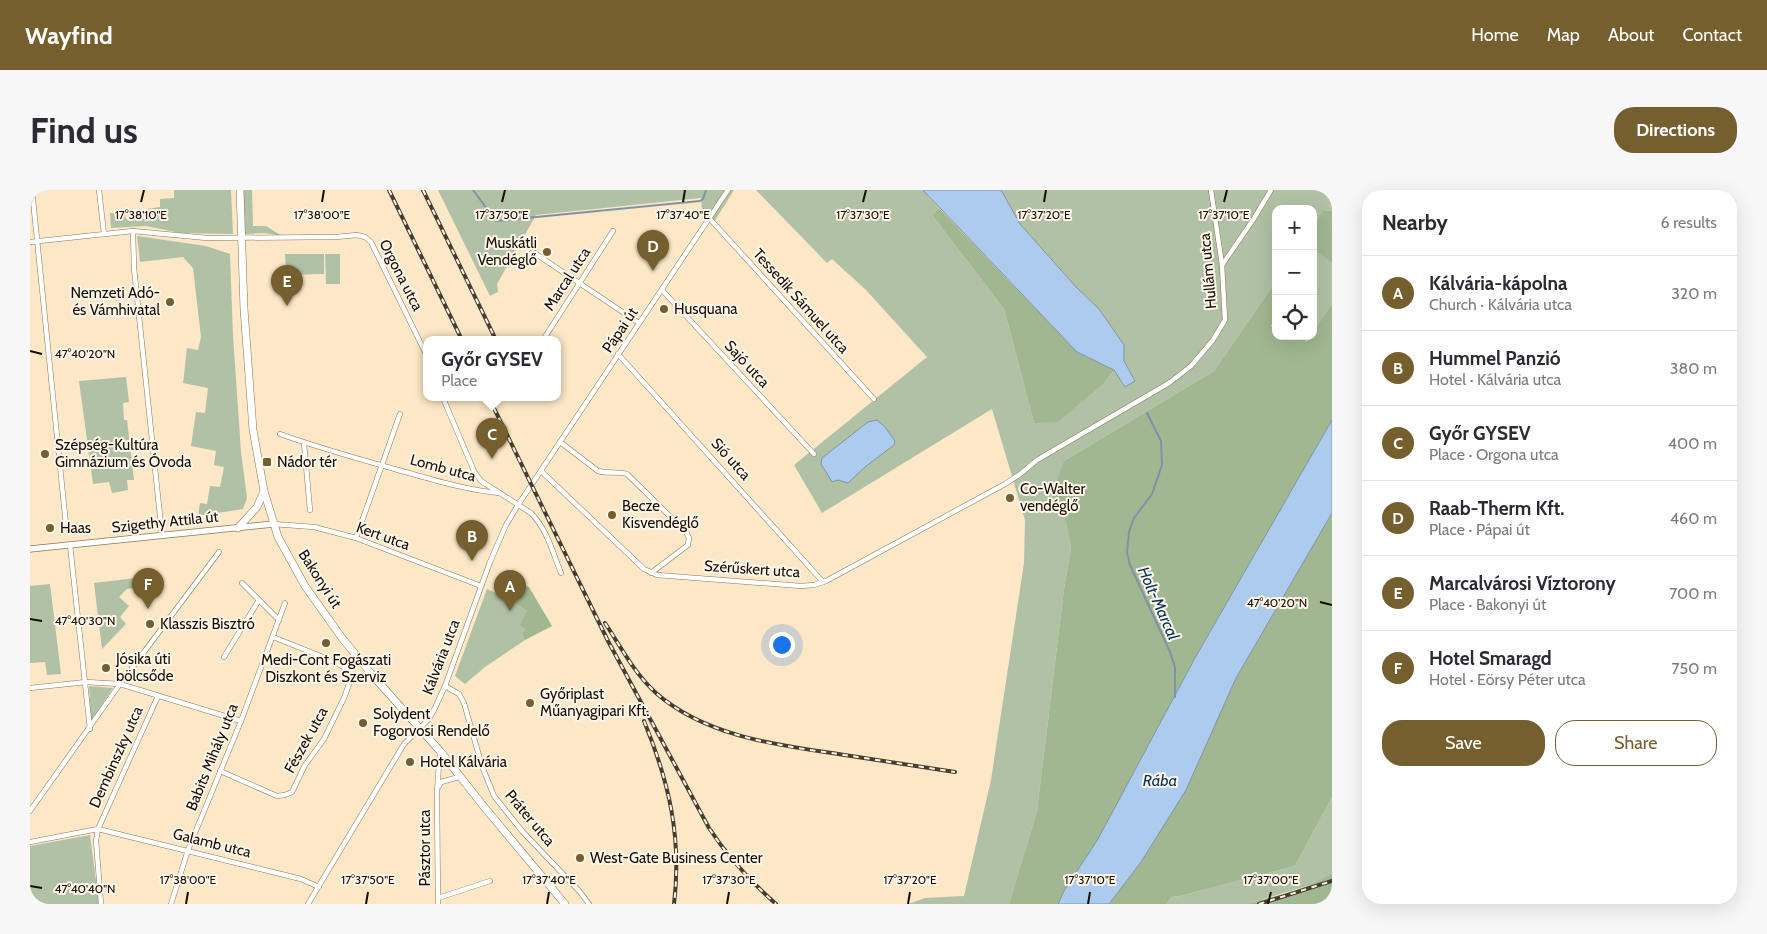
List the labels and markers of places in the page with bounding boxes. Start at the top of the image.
pin: D [637,230,669,271]
place label: Muskátli Vendéglő [477,234,537,269]
marker: Muskátli Vendéglő [541,246,553,258]
pin: E [271,265,303,306]
place label: Nemzeti Adó- és Vámhivatal [71,284,160,319]
marker: Nemzeti Adó- és Vámhivatal [164,296,176,308]
place label: Husquana [674,300,738,318]
marker: Husquana [658,303,670,315]
pin: C [476,418,508,459]
place label: Szépség-Kultúra Gimnázium és Óvoda [55,436,192,471]
marker: Szépség-Kultúra Gimnázium és Óvoda [39,448,51,460]
place label: Nádor tér [277,453,337,471]
marker: Nádor tér [261,456,273,468]
place label: Co-Walter vendéglő [1020,480,1085,515]
marker: Co-Walter vendéglő [1004,492,1016,504]
place label: Becze Kisvendéglő [622,497,699,532]
marker: Becze Kisvendéglő [606,509,618,521]
place label: Haas [60,519,91,537]
pin: B [456,520,488,561]
marker: Haas [44,522,56,534]
pin: F [132,568,164,609]
pin: A [494,570,526,611]
place label: Klasszis Bisztró [160,615,255,633]
marker: Klasszis Bisztró [144,618,156,630]
marker: Medi-Cont Fogászati Diszkont és Szerviz [320,637,332,649]
place label: Jósika úti bölcsőde [115,650,174,685]
place label: Medi-Cont Fogászati Diszkont és Szerviz [261,651,391,686]
marker: Jósika úti bölcsőde [100,662,112,674]
place label: Győriplast Műanyagipari Kft. [540,685,649,720]
marker: Győriplast Műanyagipari Kft. [524,697,536,709]
place label: Solydent Fogorvosi Rendelő [373,705,490,740]
marker: Solydent Fogorvosi Rendelő [357,717,369,729]
place label: Hotel Kálvária [420,753,508,771]
marker: Hotel Kálvária [404,756,416,768]
place label: West-Gate Business Center [590,849,763,867]
marker: West-Gate Business Center [574,852,586,864]

